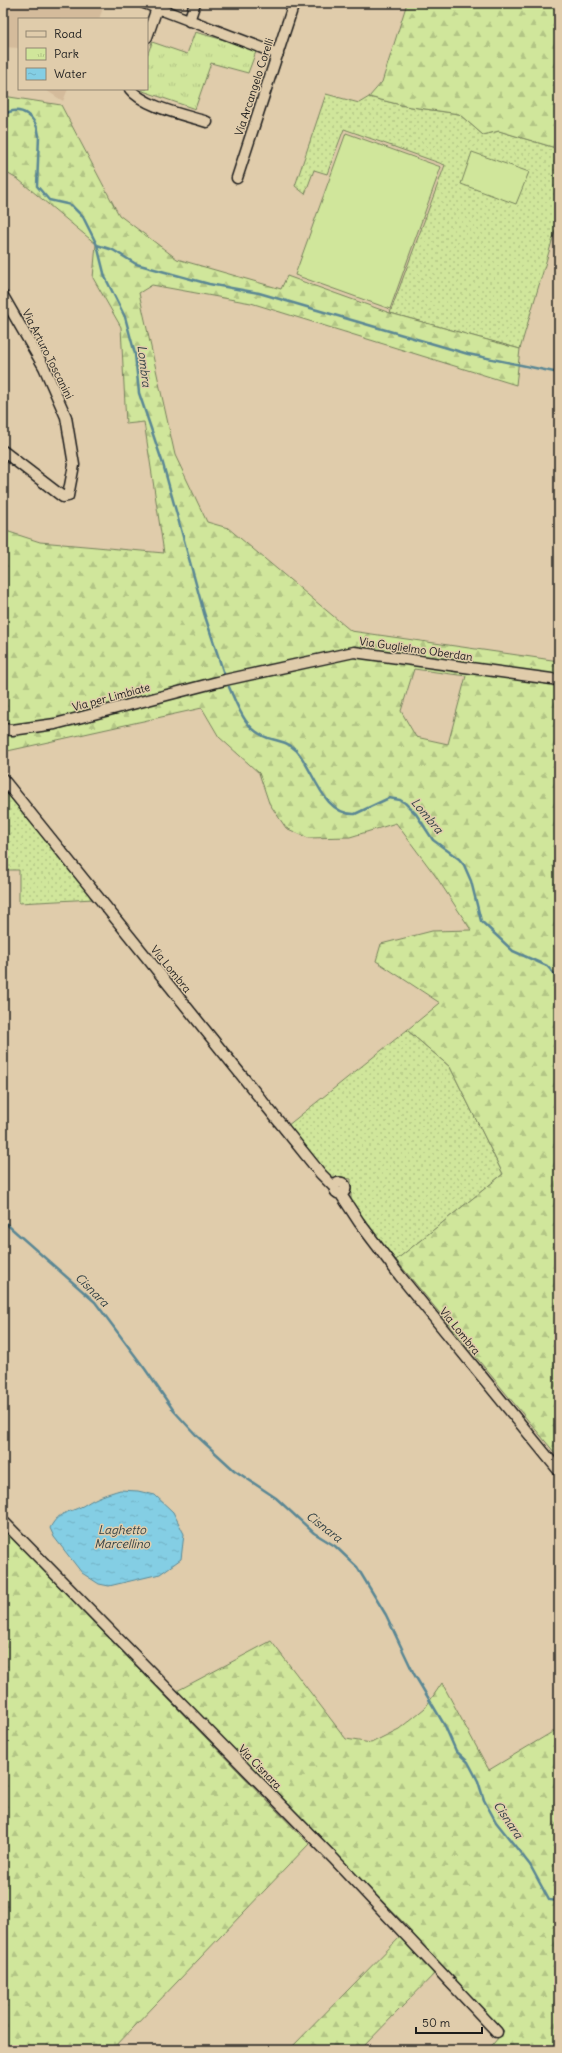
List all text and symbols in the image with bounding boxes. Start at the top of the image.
legend [18,18,148,90]
text: Road [54,26,82,41]
street label: Via Arcangelo Corelli [232,36,276,138]
text: Park [54,46,79,61]
text: Water [54,66,87,81]
street label: Via Arturo Toscanini [19,307,77,401]
water label: Lombra [134,344,155,389]
street label: Via Guglielmo Oberdan [358,634,474,664]
street label: Via per Limbiate [71,680,151,714]
water label: Lombra [408,795,447,837]
street label: Via Lombra [148,943,194,995]
water label: Cisnara [72,1270,113,1310]
street label: Via Lombra [437,1305,483,1357]
water label: Cisnara [303,1508,346,1546]
water label: Laghetto Marcellino [94,1522,151,1551]
street label: Via Cisnara [235,1742,285,1792]
water label: Cisnara [491,1798,527,1842]
scale bar [416,2009,482,2035]
text: 50 m [422,2015,451,2030]

